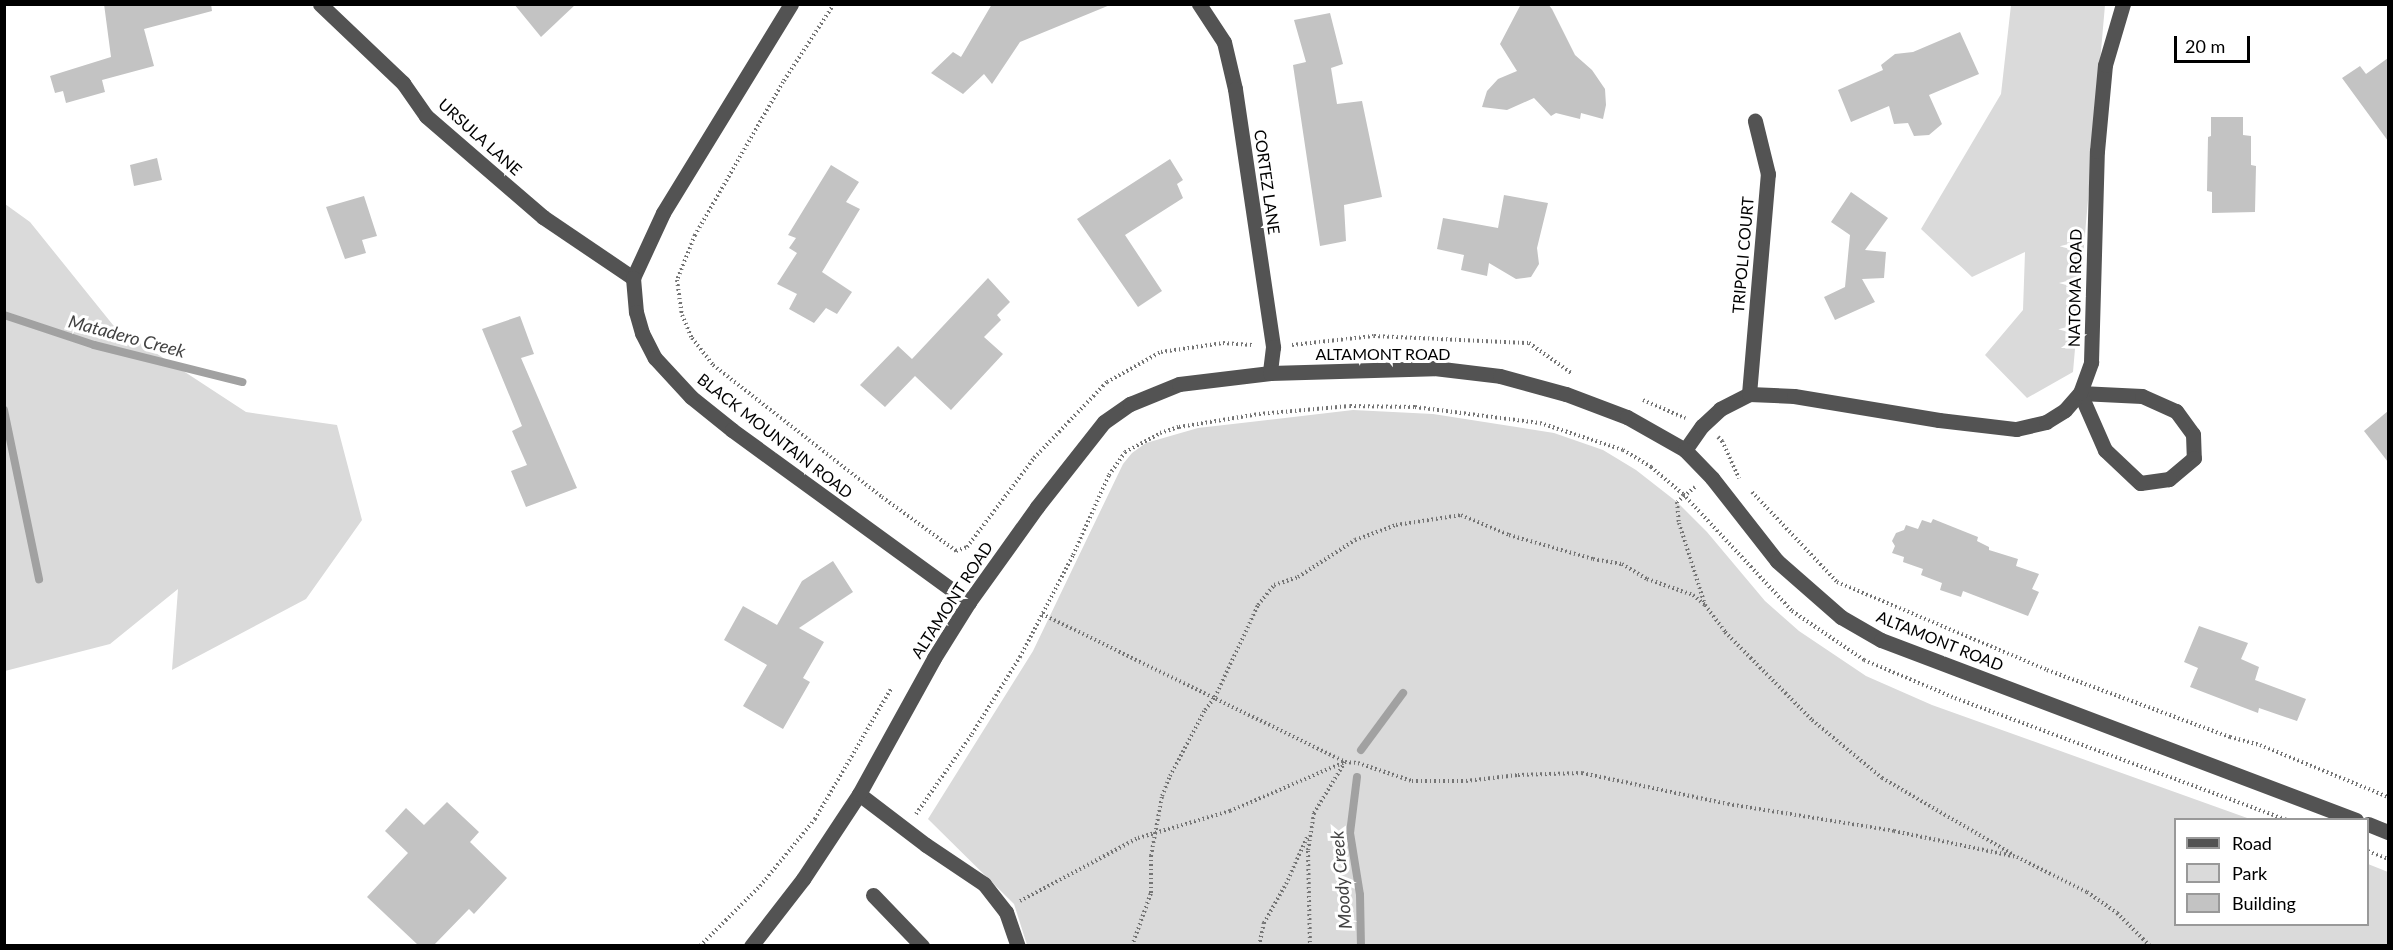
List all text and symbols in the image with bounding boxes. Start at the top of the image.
scale bar [2177,24,2254,62]
text: 20 m [2185,35,2225,57]
street label: URSULA LANE [434,94,526,180]
street label: CORTEZ LANE [1250,128,1284,236]
street label: TRIPOLI COURT [1728,196,1758,314]
street label: NATOMA ROAD [2064,228,2086,348]
water label: Matadero Creek [66,310,188,362]
street label: ALTAMONT ROAD [1315,344,1451,364]
street label: BLACK MOUNTAIN ROAD [694,369,856,503]
street label: ALTAMONT ROAD [907,538,997,662]
street label: ALTAMONT ROAD [1874,607,2006,675]
legend [2174,818,2369,926]
water label: Moody Creek [1326,830,1356,930]
text: Road [2232,832,2272,854]
text: Park [2232,862,2267,884]
text: Building [2232,892,2296,914]

